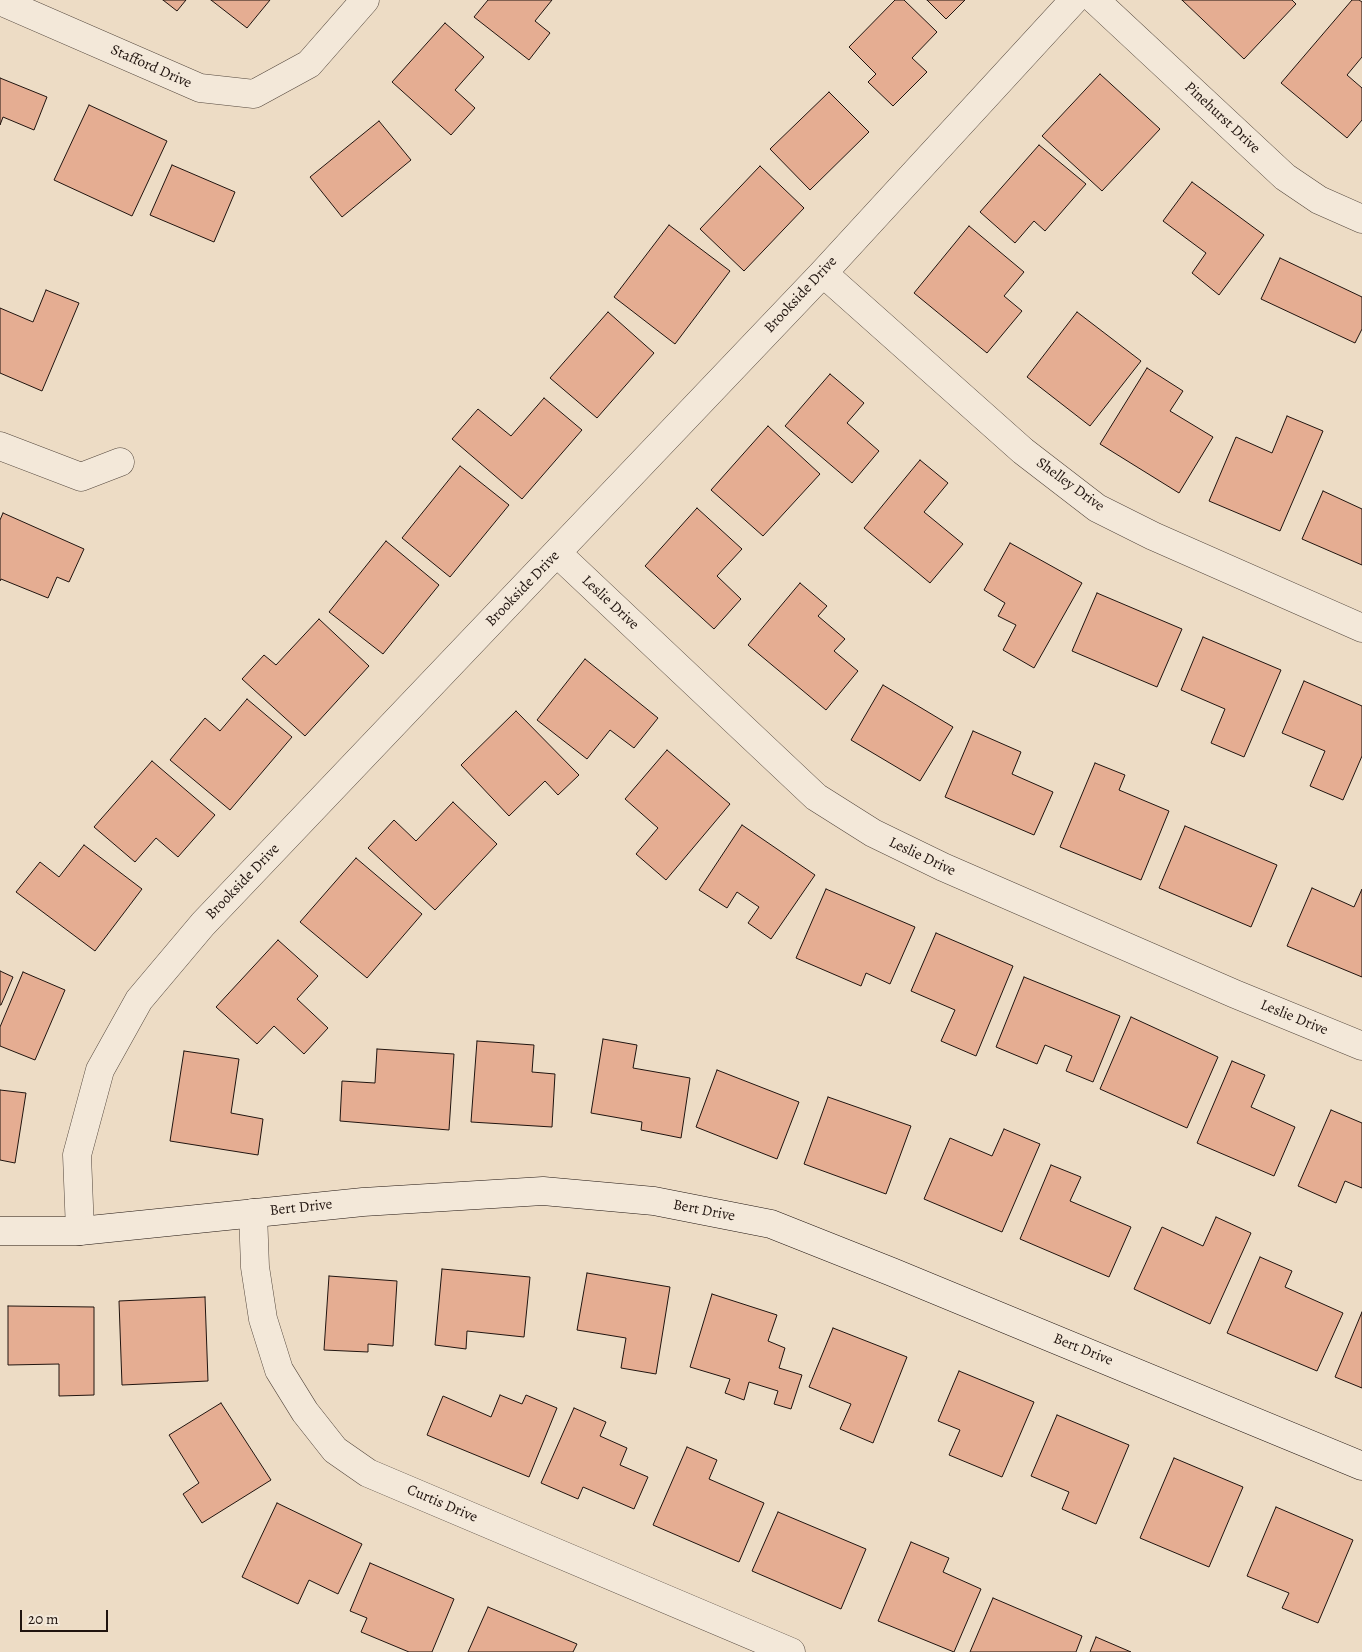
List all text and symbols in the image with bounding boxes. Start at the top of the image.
street label: Stafford Drive [108,41,194,93]
street label: Pinehurst Drive [1180,78,1264,158]
street label: Brookside Drive [761,253,841,337]
street label: Shelley Drive [1032,454,1108,516]
street label: Brookside Drive [482,547,564,631]
street label: Leslie Drive [578,572,642,634]
street label: Leslie Drive [886,834,958,880]
street label: Brookside Drive [202,840,284,924]
street label: Leslie Drive [1257,996,1331,1040]
street label: Bert Drive [269,1196,333,1220]
street label: Bert Drive [671,1196,737,1226]
street label: Bert Drive [1050,1330,1116,1370]
street label: Curtis Drive [404,1481,480,1527]
scale bar [22,1600,110,1632]
text: 20 m [28,1609,59,1629]

